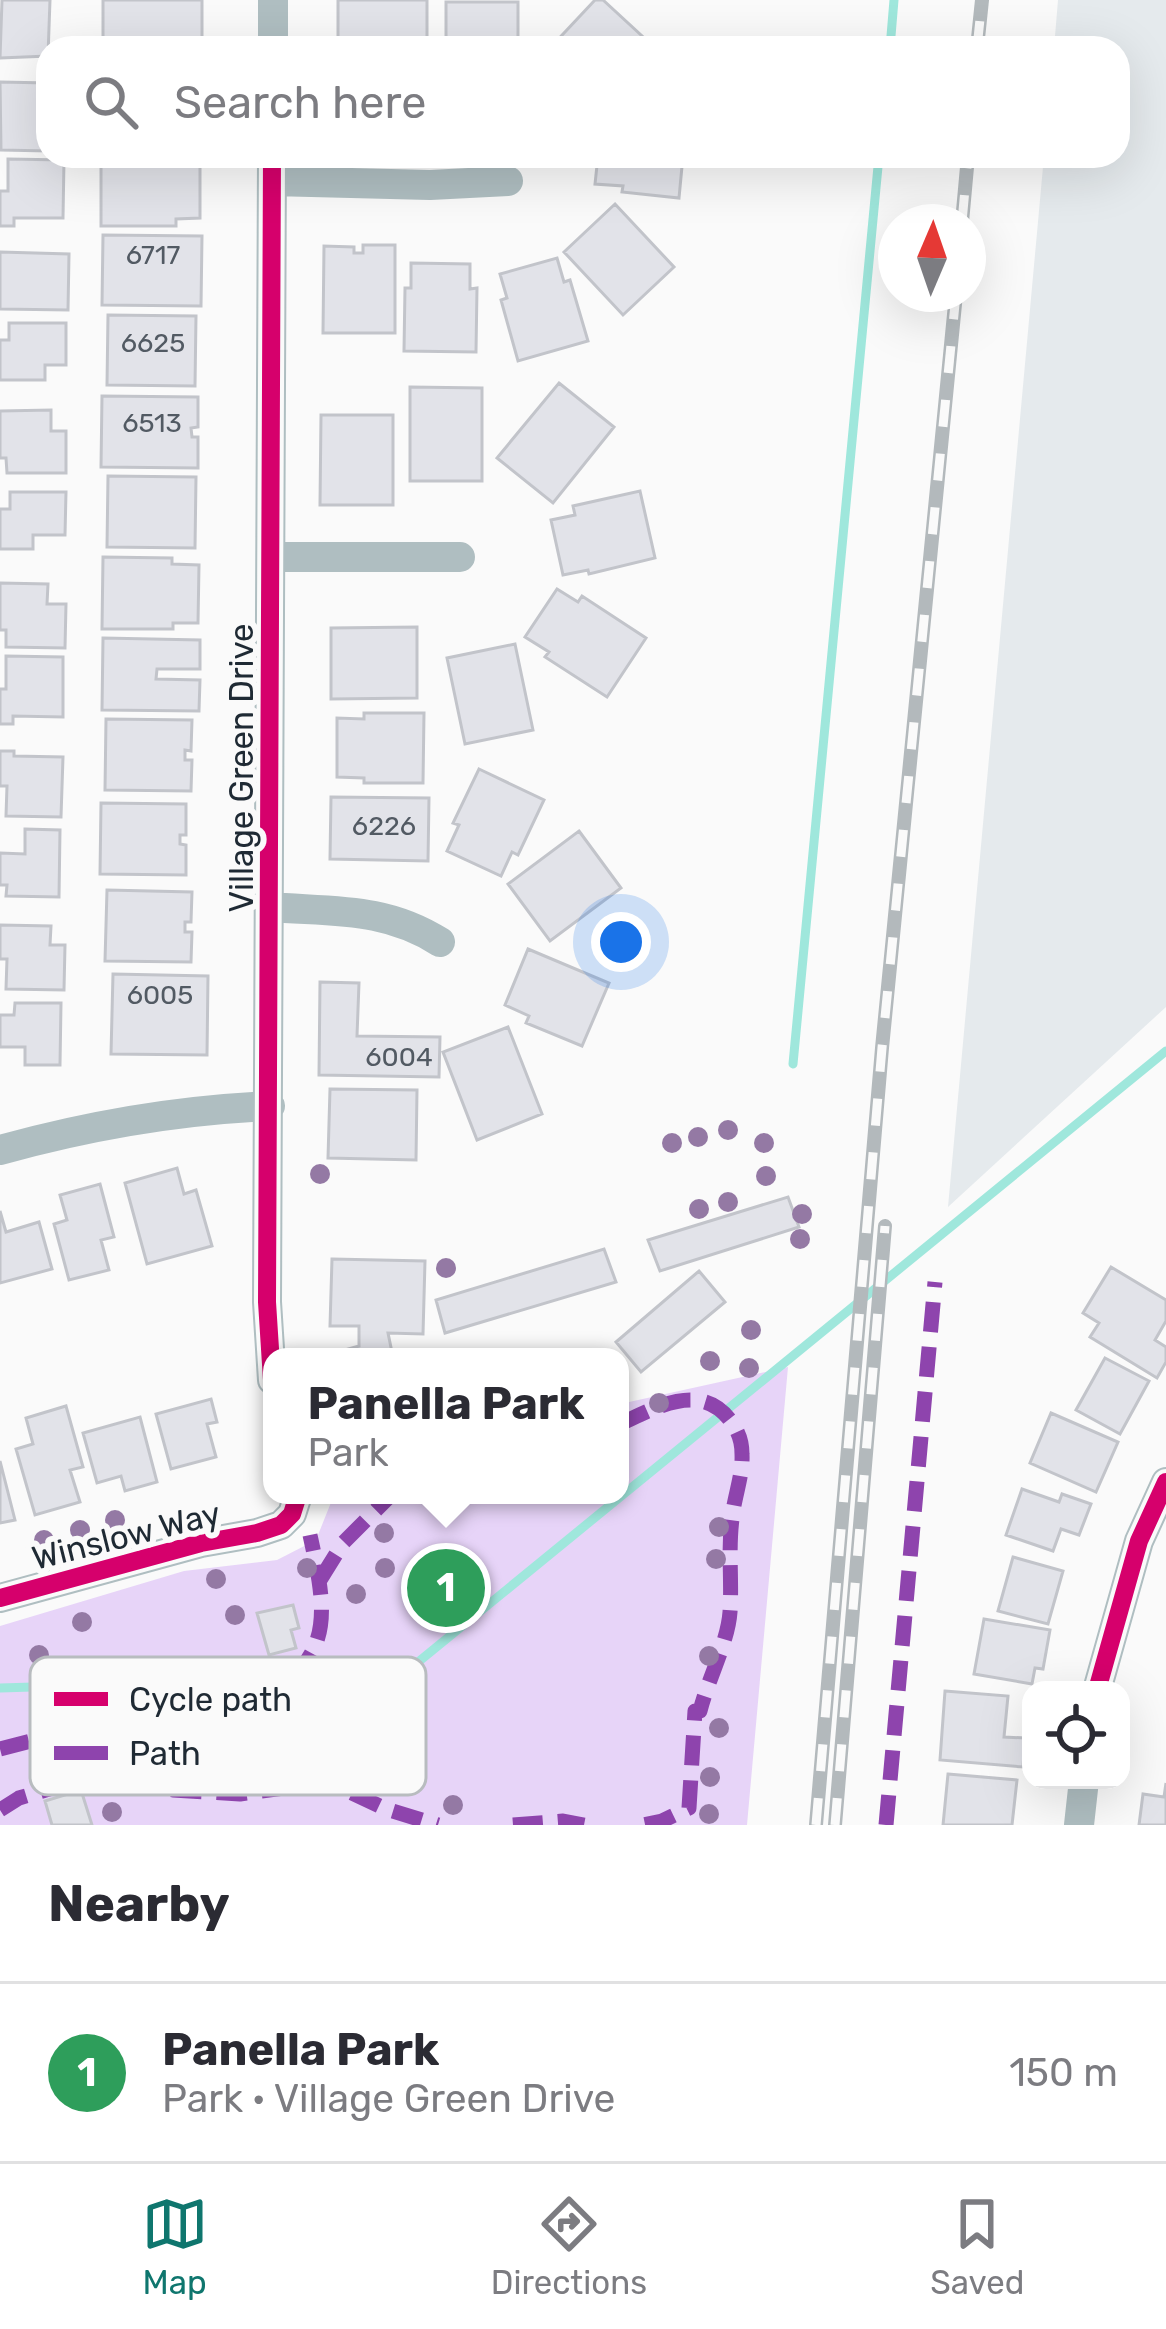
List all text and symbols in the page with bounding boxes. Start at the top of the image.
search box [36,36,1130,168]
icon: search [78,69,144,135]
text: Search here [174,76,426,129]
north arrow [878,204,986,312]
house number: 6717 [126,239,180,271]
house number: 6625 [121,327,185,359]
house number: 6513 [122,407,182,439]
street label: Village Green Drive [222,623,261,913]
house number: 6226 [352,810,416,842]
your location [591,912,651,972]
house number: 6005 [127,979,193,1011]
house number: 6004 [365,1041,433,1073]
popup [263,1348,629,1504]
text: Panella Park [307,1377,585,1430]
text: Park [307,1430,389,1476]
street label: Winslow Way [28,1493,224,1578]
pin: 1 [407,1543,485,1633]
legend [30,1657,426,1795]
text: Cycle path [129,1680,292,1719]
map controls [1022,1681,1130,1789]
button: locate [1022,1681,1130,1789]
text: Path [129,1734,201,1773]
text: Nearby [48,1873,230,1934]
text: Panella Park [162,2023,439,2076]
text: 1 [77,2050,97,2096]
text: 150 m [1009,2050,1118,2096]
text: Park · Village Green Drive [162,2076,615,2122]
tab: Map [142,2191,208,2302]
tab: Directions [491,2191,647,2302]
tab: Saved [930,2191,1024,2302]

